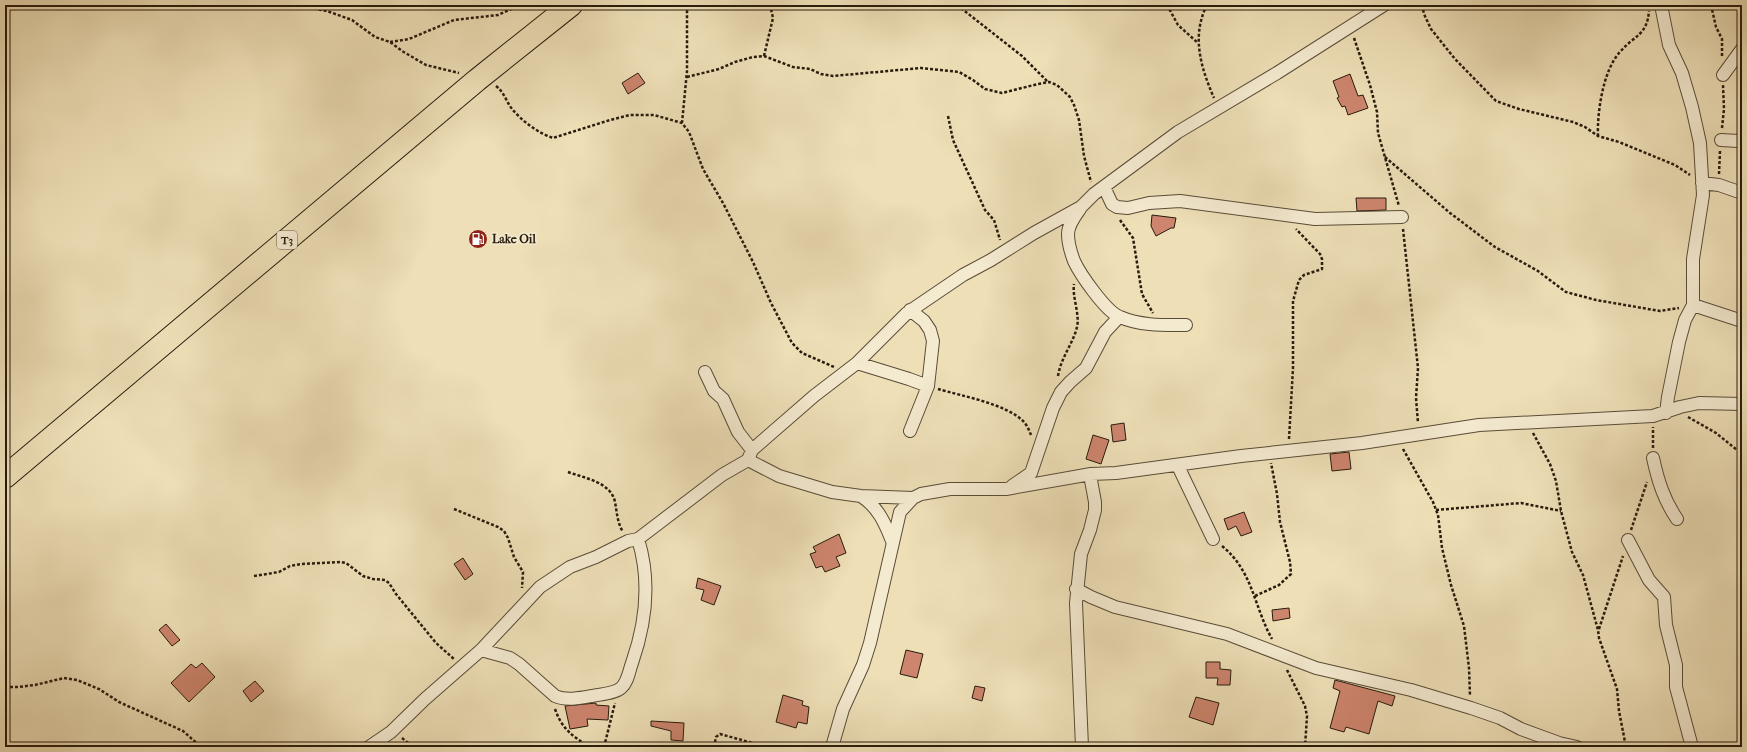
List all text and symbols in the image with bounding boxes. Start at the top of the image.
fuel station icon: Lake Oil [467,228,489,250]
road number: T3 [277,231,297,249]
place label: Lake Oil [492,232,536,246]

